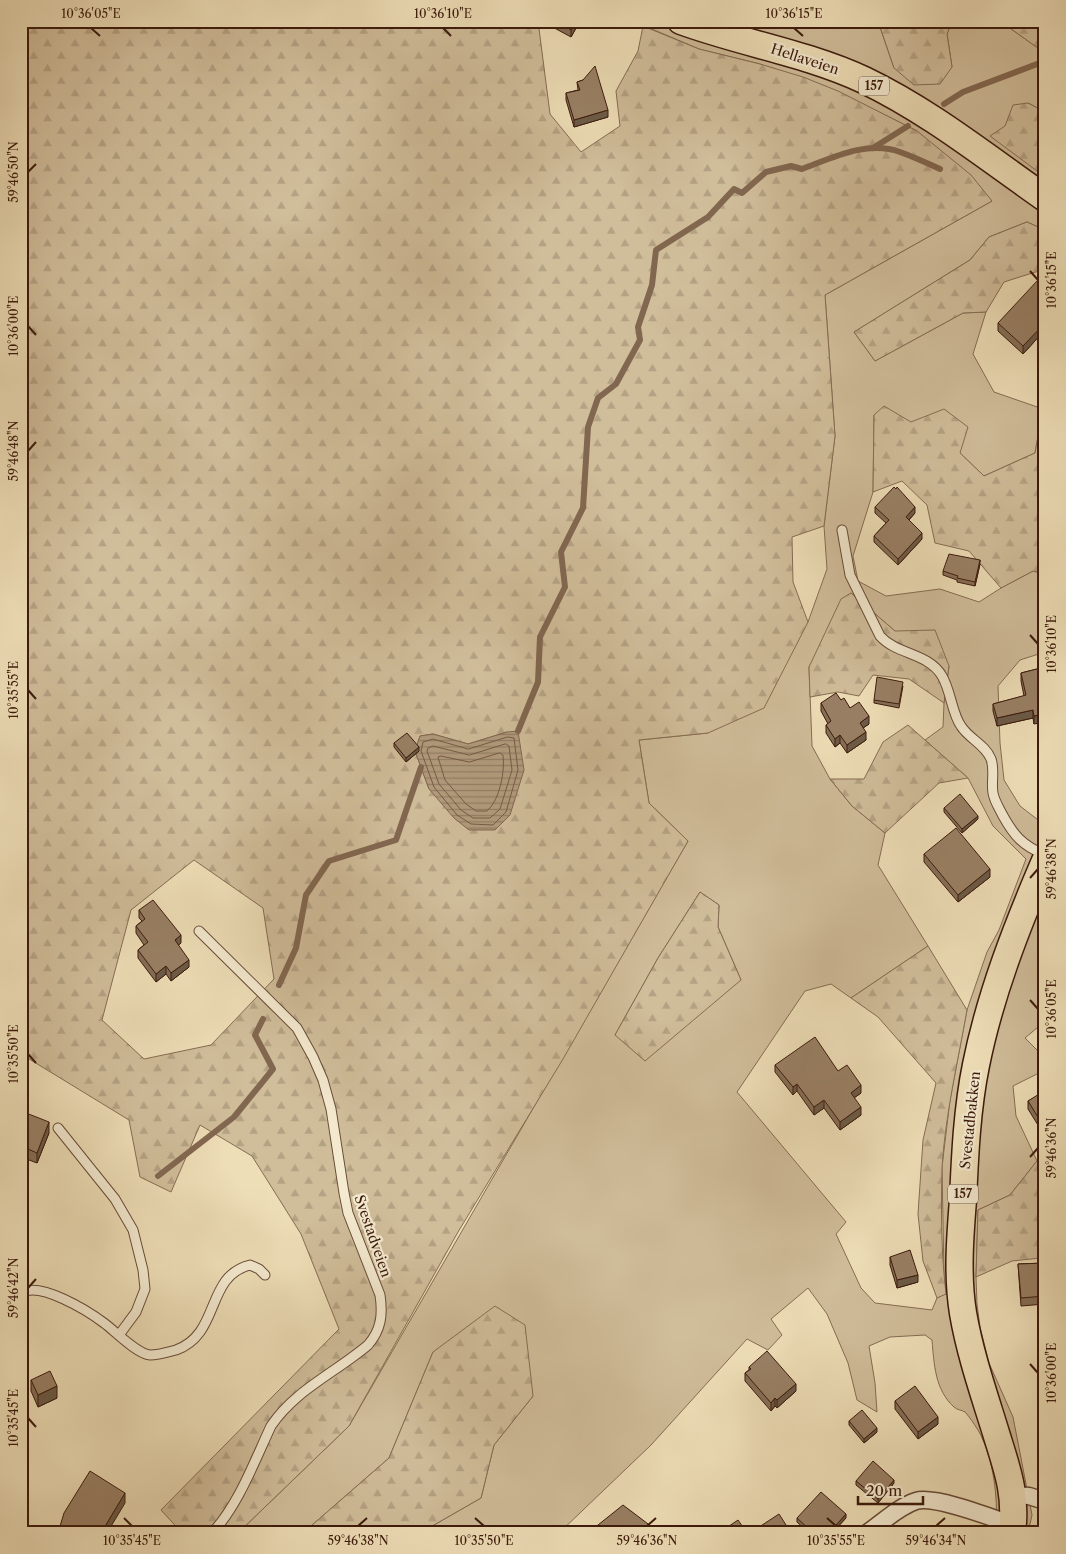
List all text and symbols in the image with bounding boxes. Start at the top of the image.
text: 10°36'05"E [61,6,121,21]
text: 10°36'10"E [414,6,472,21]
text: 10°36'15"E [766,6,822,21]
street label: Hellaveien [769,40,842,79]
road number: 157 [859,76,889,95]
text: 59°46'50"N [6,141,21,203]
text: 10°36'15"E [1044,252,1059,308]
text: 10°36'00"E [6,296,21,356]
text: 59°46'48"N [6,420,21,481]
text: 10°36'10"E [1044,615,1059,673]
text: 10°35'55"E [6,661,21,719]
text: 59°46'38"N [1044,838,1059,900]
text: 10°36'05"E [1044,979,1059,1039]
text: 10°35'50"E [6,1024,21,1084]
street label: Svestadbakken [956,1070,984,1170]
text: 59°46'36"N [1044,1118,1059,1178]
road number: 157 [948,1184,978,1204]
street label: Svestadveien [351,1192,396,1280]
text: 59°46'42"N [6,1258,21,1318]
text: 10°36'00"E [1044,1343,1059,1403]
text: 10°35'45"E [6,1389,21,1447]
scale bar [858,1474,924,1506]
text: 20 m [866,1481,902,1500]
text: 10°35'45"E [103,1533,161,1548]
text: 59°46'38"N [327,1533,389,1548]
text: 10°35'50"E [454,1533,514,1548]
text: 59°46'36"N [617,1533,677,1548]
text: 10°35'55"E [807,1533,865,1548]
text: 59°46'34"N [906,1533,966,1548]

